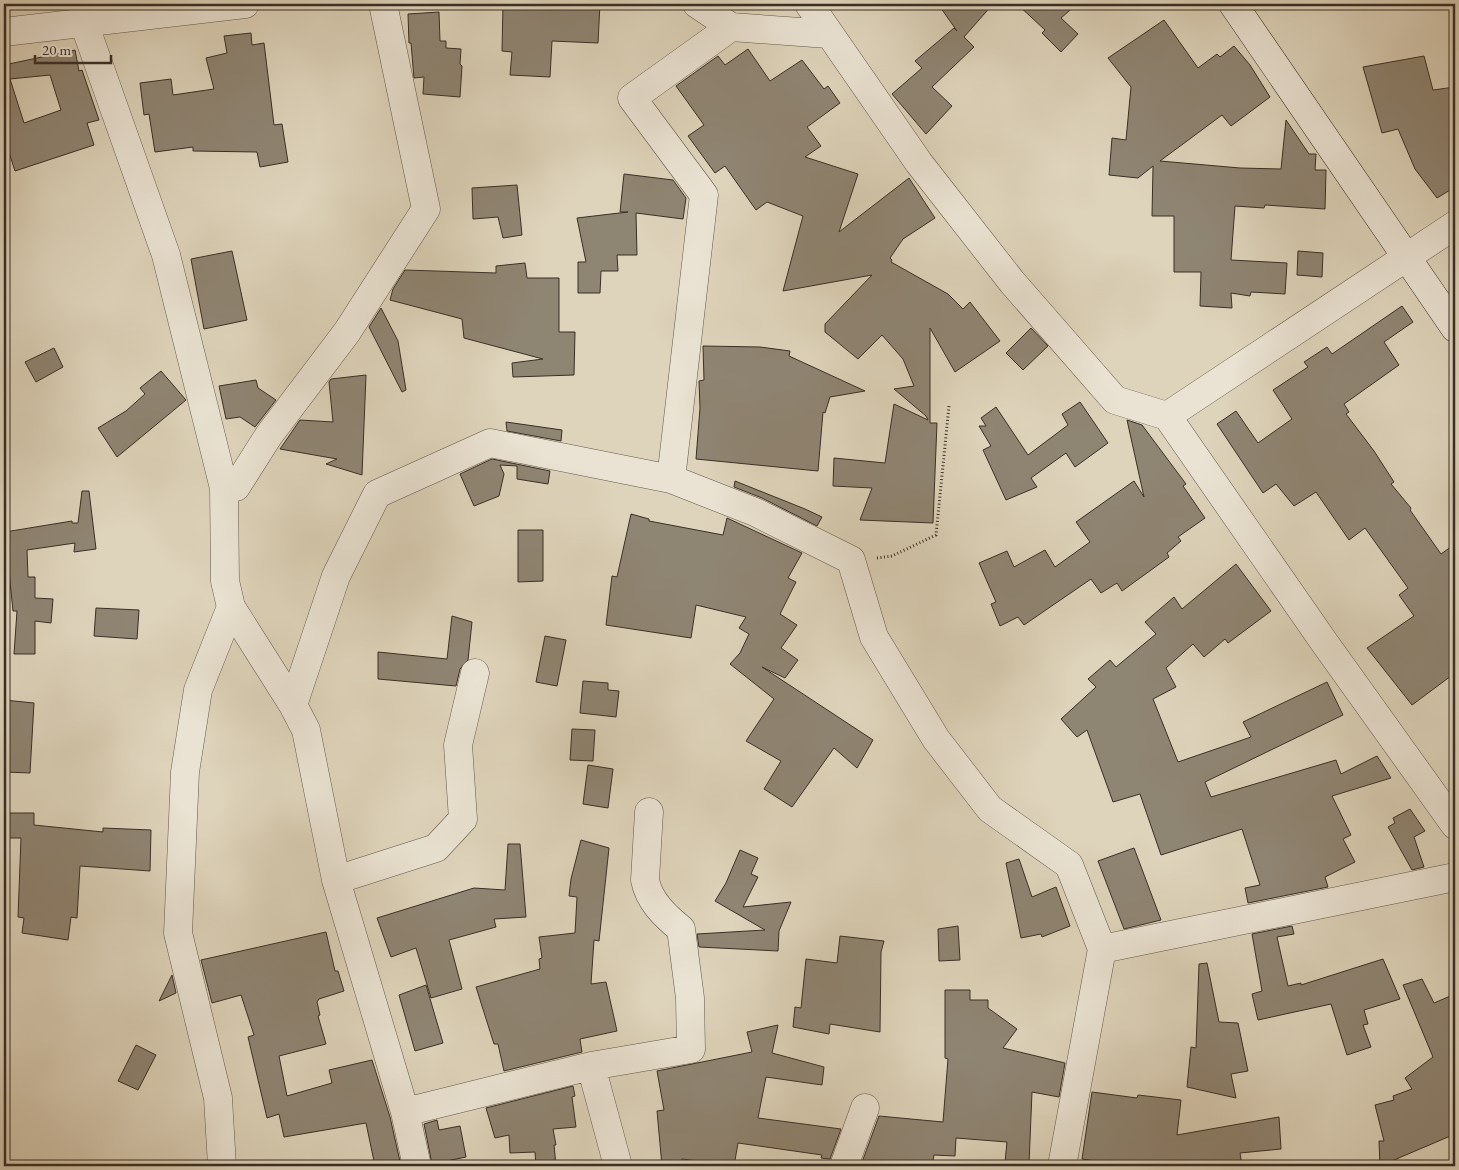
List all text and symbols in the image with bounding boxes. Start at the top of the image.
scale bar [35,32,111,64]
text: 20 m [42,40,71,59]

